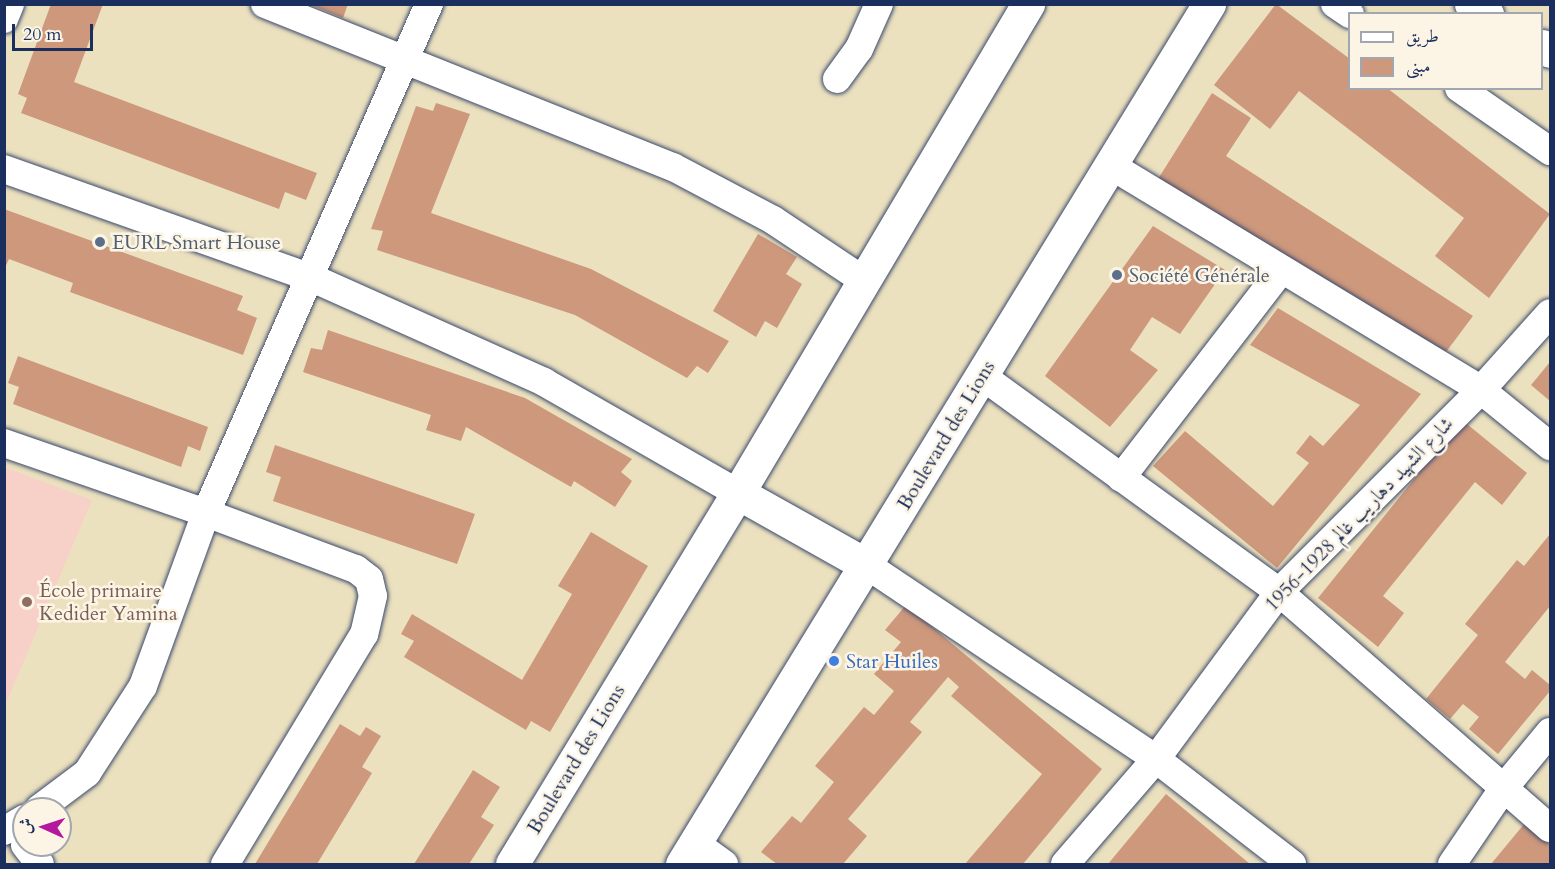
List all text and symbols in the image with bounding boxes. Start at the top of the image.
scale bar [15,12,96,50]
legend [1348,12,1543,90]
text: 20 m [23,22,62,47]
text: طريق [1406,24,1439,49]
text: مبنى [1406,54,1431,79]
place label: EURL Smart House [112,230,281,254]
marker: EURL Smart House [93,235,107,249]
place label: Société Générale [1129,263,1270,287]
marker: Société Générale [1110,268,1124,282]
street label: Boulevard des Lions [892,356,1000,514]
street label: شارع الشهيد دهاريب غالم 1928-1956 [1260,412,1458,616]
place label: École primaire Kedider Yamina [39,578,178,625]
marker: École primaire Kedider Yamina [20,595,34,609]
place label: Star Huiles [846,649,938,673]
marker: Star Huiles [827,654,841,668]
street label: Boulevard des Lions [522,680,630,838]
north arrow [12,797,72,857]
text: ش [15,818,37,835]

